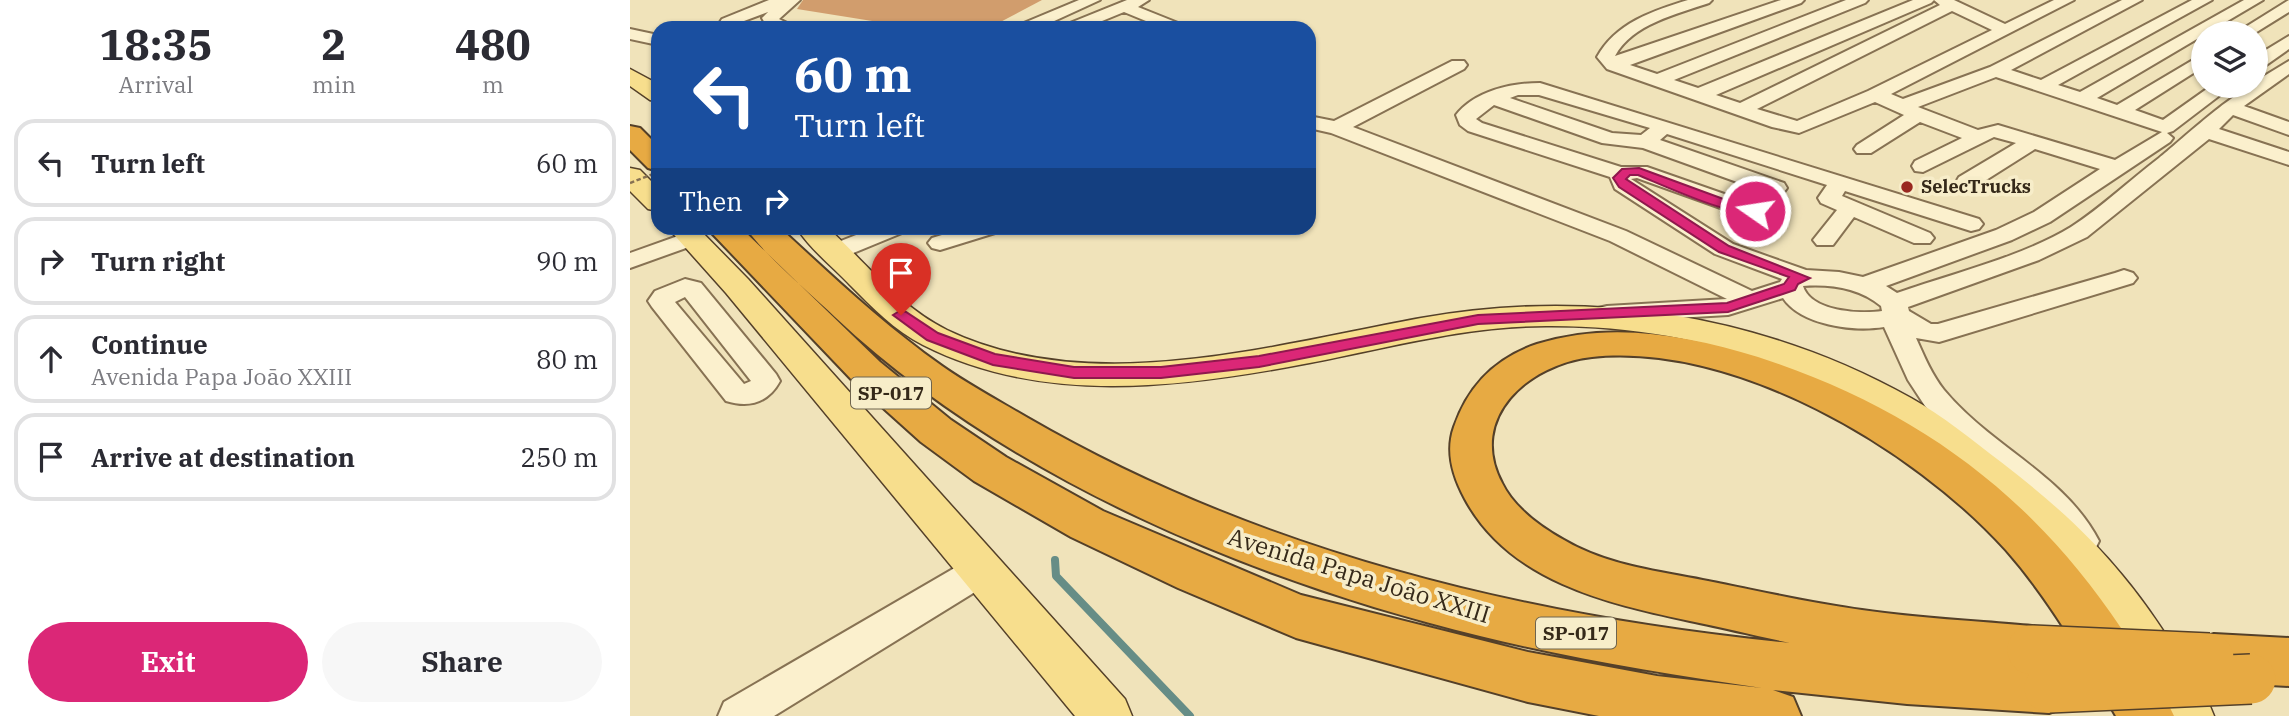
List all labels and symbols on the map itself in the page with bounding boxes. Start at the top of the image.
position arrow [1718,174,1792,248]
place label: SelecTrucks [1921,175,2031,198]
marker: SelecTrucks [1899,179,1915,195]
pin [871,243,931,315]
road number: SP-017 [851,378,931,408]
street label: Avenida Papa João XXIII [1224,520,1494,630]
road number: SP-017 [1536,618,1616,648]

